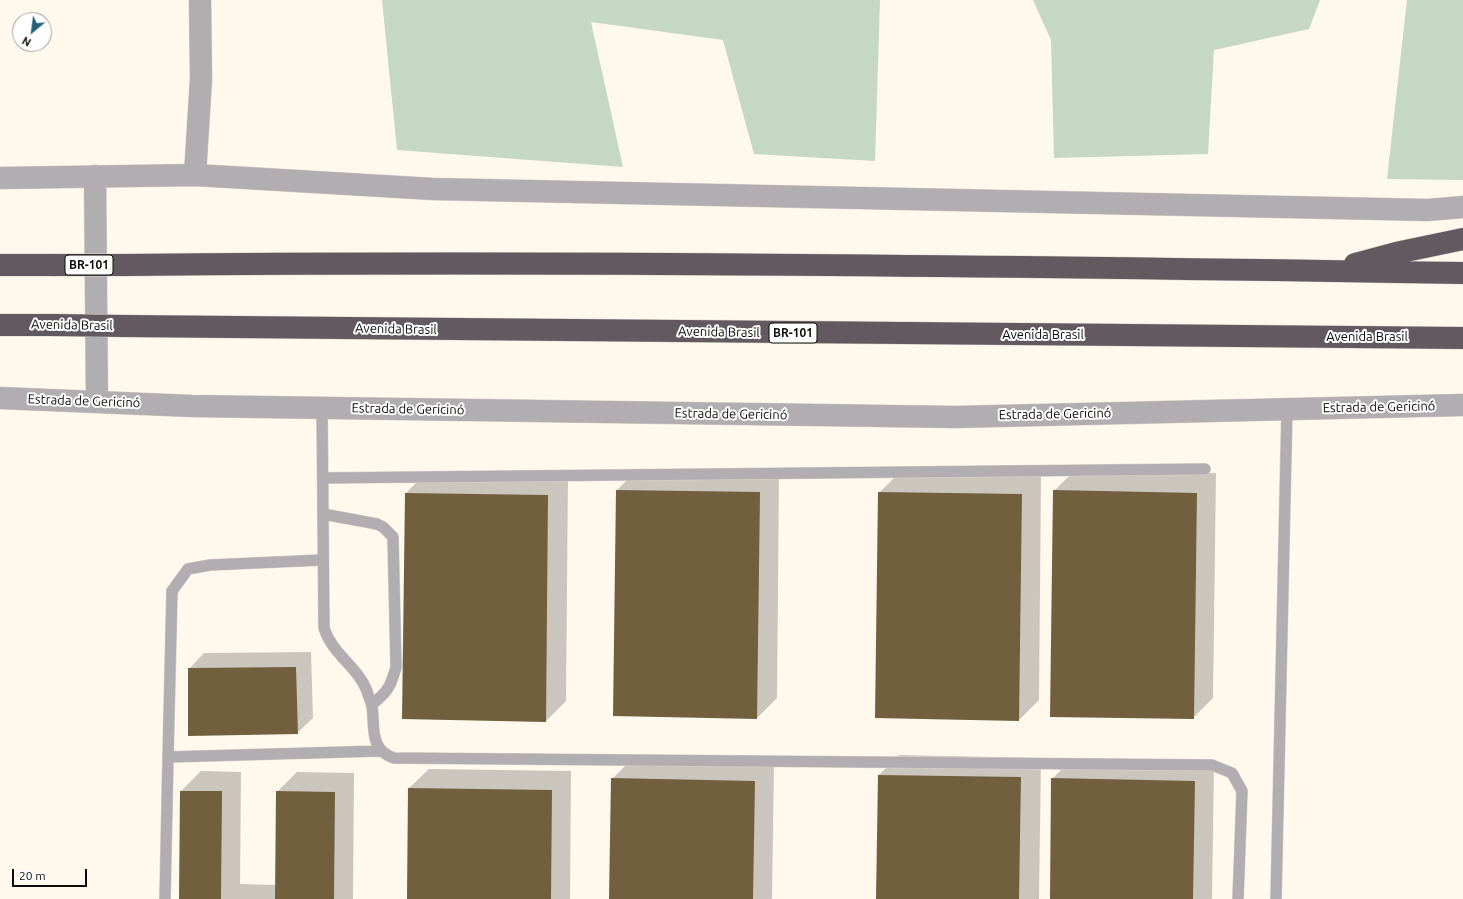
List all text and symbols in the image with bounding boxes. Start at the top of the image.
north arrow [12,12,52,52]
text: N [20,34,33,49]
road number: BR-101 [65,255,113,275]
street label: Avenida Brasil [31,316,113,334]
street label: Avenida Brasil [355,320,437,338]
street label: Avenida Brasil [678,323,760,341]
road number: BR-101 [769,323,817,343]
street label: Avenida Brasil [1002,327,1084,343]
street label: Avenida Brasil [1326,329,1408,345]
street label: Estrada de Gericinó [27,391,141,411]
street label: Estrada de Gericinó [1322,398,1436,416]
street label: Estrada de Gericinó [351,400,465,418]
street label: Estrada de Gericinó [674,405,788,423]
street label: Estrada de Gericinó [998,405,1112,423]
scale bar [14,861,89,887]
text: 20 m [19,869,46,882]

